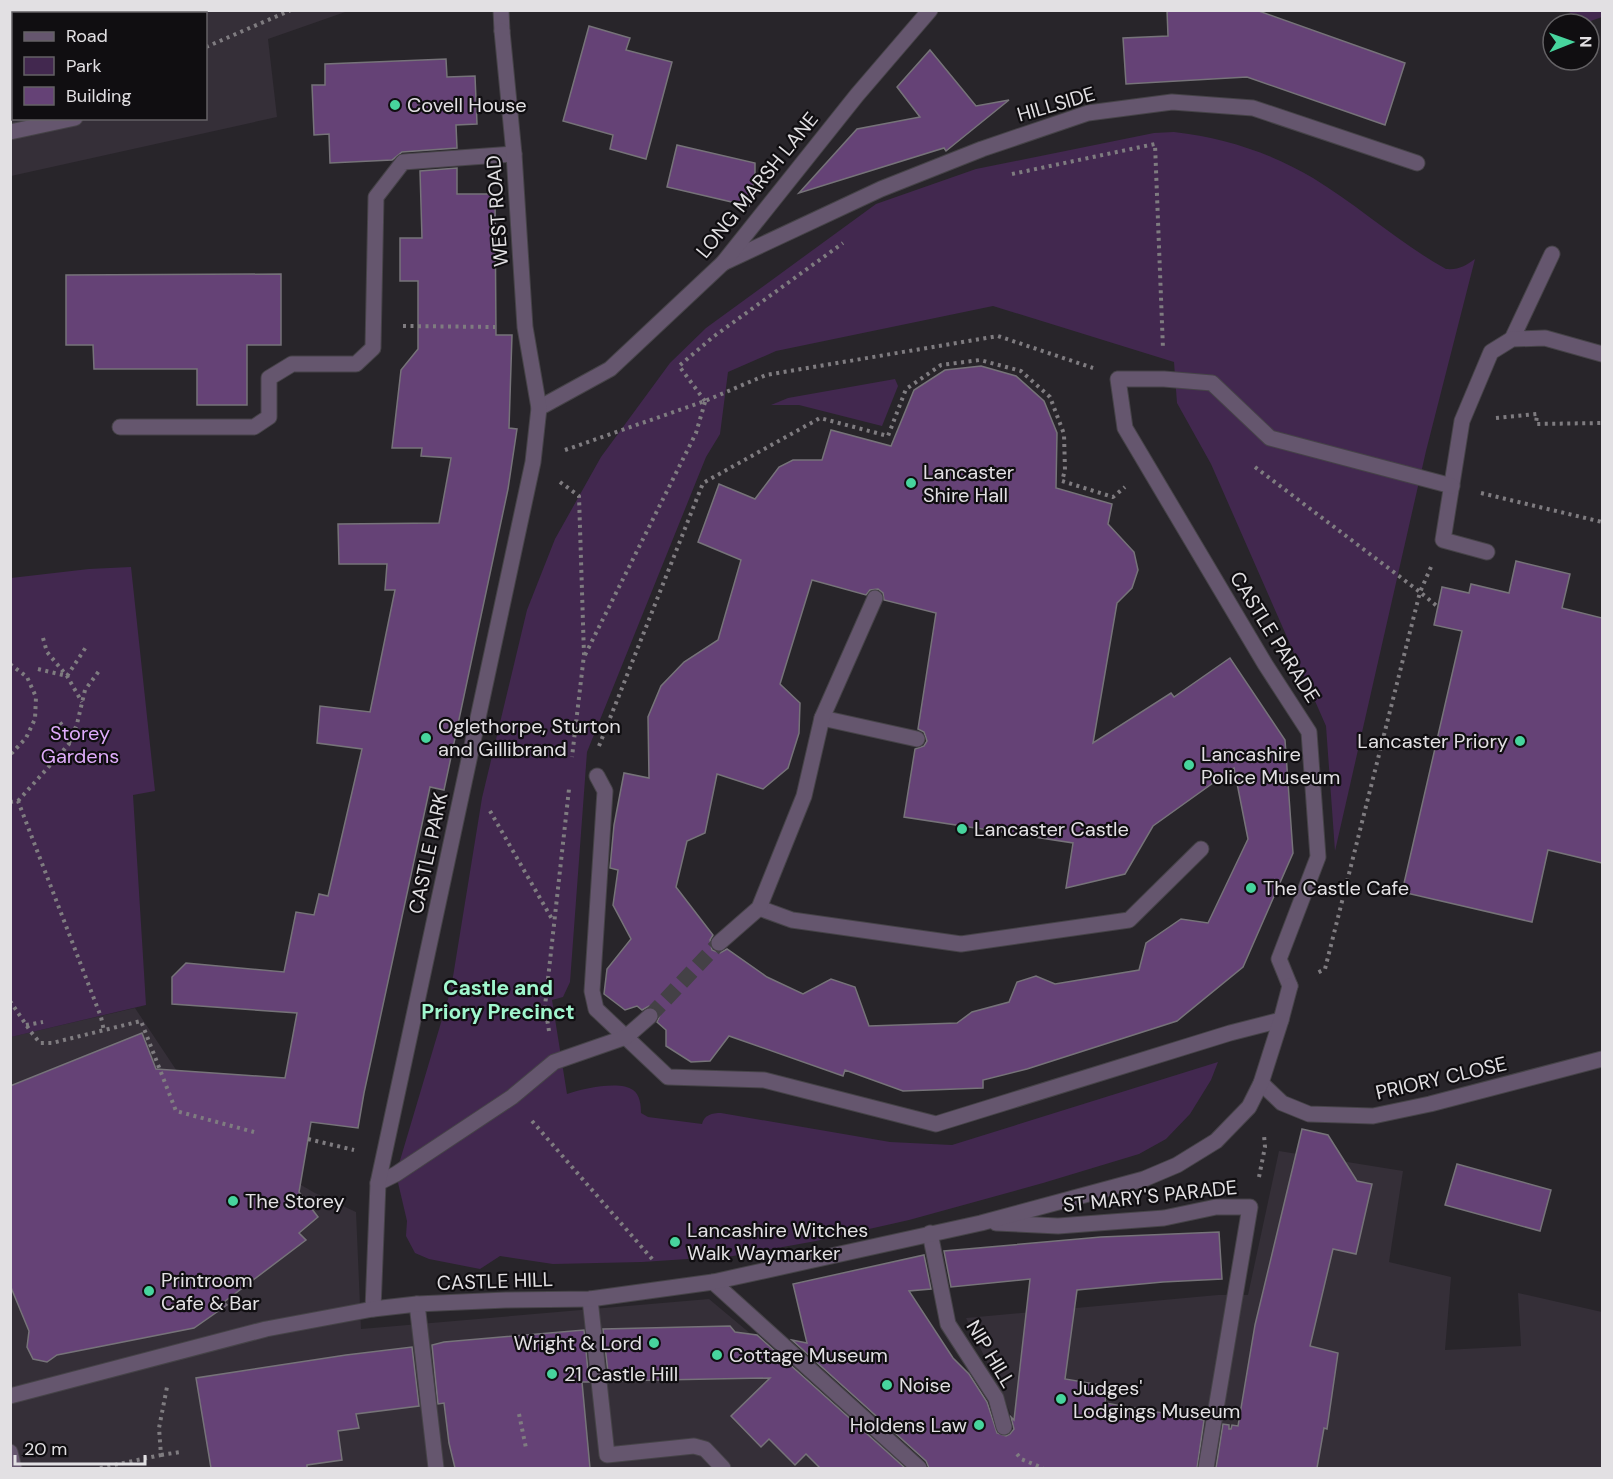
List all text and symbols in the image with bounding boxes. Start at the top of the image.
legend [12,12,207,120]
north arrow [1541,12,1601,72]
text: Road [66,24,108,48]
text: N [1575,36,1596,48]
text: Park [66,54,102,78]
street label: HILLSIDE [1014,80,1098,128]
text: Building [66,84,131,108]
place label: Covell House [407,92,527,118]
marker: Covell House [388,98,402,112]
street label: LONG MARSH LANE [690,107,824,263]
street label: WEST ROAD [480,154,514,268]
place label: Lancaster Shire Hall [923,459,1014,508]
marker: Lancaster Shire Hall [904,476,918,490]
street label: CASTLE PARADE [1224,566,1326,708]
place label: Oglethorpe, Sturton and Gillibrand [438,713,621,762]
park label: Storey Gardens [41,720,119,769]
place label: Lancaster Priory [1357,728,1508,754]
marker: Oglethorpe, Sturton and Gillibrand [419,731,433,745]
marker: Lancaster Priory [1513,734,1527,748]
place label: Lancashire Police Museum [1201,741,1340,790]
marker: Lancashire Police Museum [1182,758,1196,772]
street label: CASTLE PARK [402,790,454,916]
place label: Lancaster Castle [974,816,1129,842]
marker: Lancaster Castle [955,822,969,836]
place label: The Castle Cafe [1263,875,1409,901]
marker: The Castle Cafe [1244,881,1258,895]
district label: Castle and Priory Precinct [421,974,575,1026]
street label: PRIORY CLOSE [1373,1050,1509,1106]
street label: ST MARY'S PARADE [1062,1174,1238,1218]
place label: The Storey [245,1188,345,1214]
marker: The Storey [226,1194,240,1208]
place label: Lancashire Witches Walk Waymarker [687,1217,868,1266]
marker: Lancashire Witches Walk Waymarker [668,1235,682,1249]
street label: CASTLE HILL [436,1266,554,1296]
place label: Printroom Cafe & Bar [161,1267,260,1316]
marker: Printroom Cafe & Bar [142,1284,156,1298]
street label: NIP HILL [961,1315,1021,1393]
place label: Wright & Lord [513,1330,642,1356]
marker: Wright & Lord [647,1336,661,1350]
place label: Cottage Museum [729,1342,888,1368]
marker: Cottage Museum [710,1348,724,1362]
place label: 21 Castle Hill [564,1361,678,1387]
marker: 21 Castle Hill [545,1367,559,1381]
place label: Noise [899,1372,951,1398]
place label: Judges' Lodgings Museum [1073,1375,1240,1424]
marker: Noise [880,1378,894,1392]
marker: Judges' Lodgings Museum [1054,1392,1068,1406]
place label: Holdens Law [850,1412,967,1438]
marker: Holdens Law [972,1418,986,1432]
scale bar [15,1428,146,1466]
text: 20 m [24,1437,67,1461]

